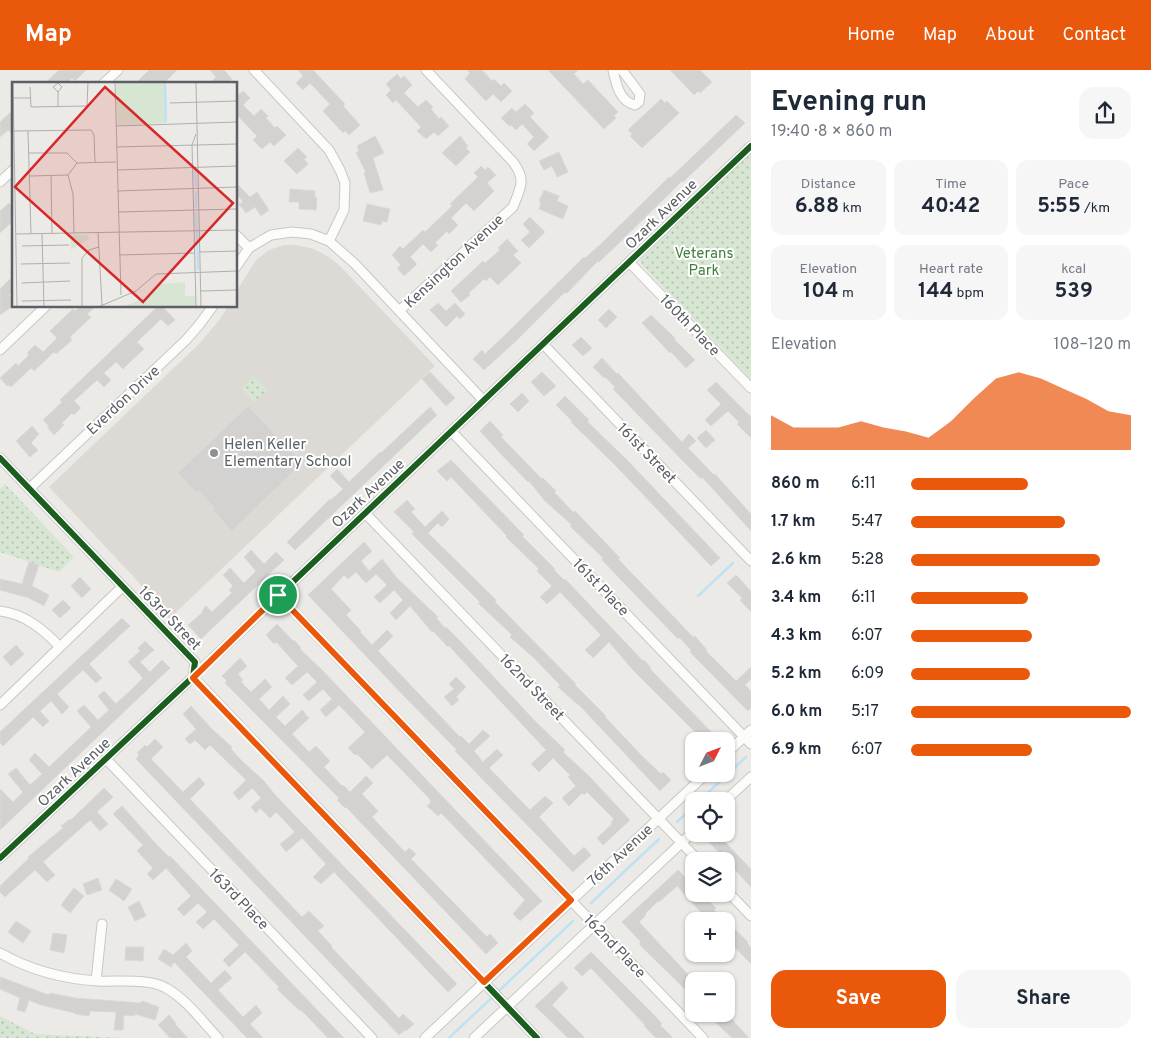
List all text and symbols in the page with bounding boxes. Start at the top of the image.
text: Map [25,20,72,50]
text: Home [847,24,895,47]
text: Map [923,24,957,47]
text: About [985,24,1034,47]
text: Contact [1062,24,1126,47]
inset map [12,82,238,308]
text: Evening run [771,85,927,121]
button: share [1079,87,1131,139]
text: 19:40 · 8 × 860 m [771,122,892,142]
street label: Ozark Avenue [622,176,702,254]
text: Distance [801,176,856,193]
text: Time [935,176,967,193]
text: Pace [1058,176,1089,193]
text: 6.88 [795,193,839,220]
text: 40:42 [922,193,980,220]
text: 5:55 [1037,193,1081,220]
text: km [839,200,862,217]
text: /km [1081,200,1110,217]
street label: Kensington Avenue [401,211,509,313]
park label: Veterans Park [674,245,734,281]
text: Elevation [800,261,857,278]
text: Heart rate [919,261,983,278]
text: kcal [1061,261,1086,278]
text: 104 [803,278,839,305]
text: 144 [918,278,953,305]
text: 539 [1055,278,1093,305]
text: m [839,285,854,302]
text: bpm [953,285,984,302]
street label: 160th Place [655,291,723,361]
text: Elevation [771,335,837,355]
text: 108–120 m [1054,335,1131,355]
street label: Everdon Drive [83,362,165,440]
street label: 161st Street [612,420,680,488]
place label: Helen Keller Elementary School [224,436,351,472]
marker: Helen Keller Elementary School [208,447,220,459]
street label: Ozark Avenue [328,455,410,533]
text: 860 m [771,474,819,494]
text: 6:11 [851,474,876,494]
text: 1.7 km [771,512,816,532]
text: 5:47 [851,512,883,532]
text: 2.6 km [771,550,822,570]
text: 5:28 [851,550,884,570]
street label: 161st Place [568,555,632,621]
pin [257,574,299,616]
icon: arrive [264,581,292,609]
street label: 163rd Street [133,583,204,655]
text: 3.4 km [771,588,821,608]
text: 6:11 [851,588,876,608]
text: 4.3 km [771,626,822,646]
text: 6:07 [851,626,882,646]
street label: 162nd Street [494,651,568,725]
text: 5.2 km [771,664,821,684]
text: 6:09 [851,664,884,684]
text: 6.0 km [771,702,822,722]
text: 5:17 [851,702,879,722]
north arrow [685,732,735,782]
map controls [685,732,735,1022]
street label: Ozark Avenue [34,734,116,812]
text: 6.9 km [771,740,822,760]
text: 6:07 [851,740,882,760]
button: locate [685,792,735,842]
street label: 76th Avenue [584,821,658,891]
button: layers [685,852,735,902]
street label: 163rd Place [204,865,272,935]
street label: 162nd Place [579,911,649,983]
button: + [685,912,735,962]
button: Save [771,970,946,1028]
button: Share [956,970,1131,1028]
button: − [685,972,735,1022]

